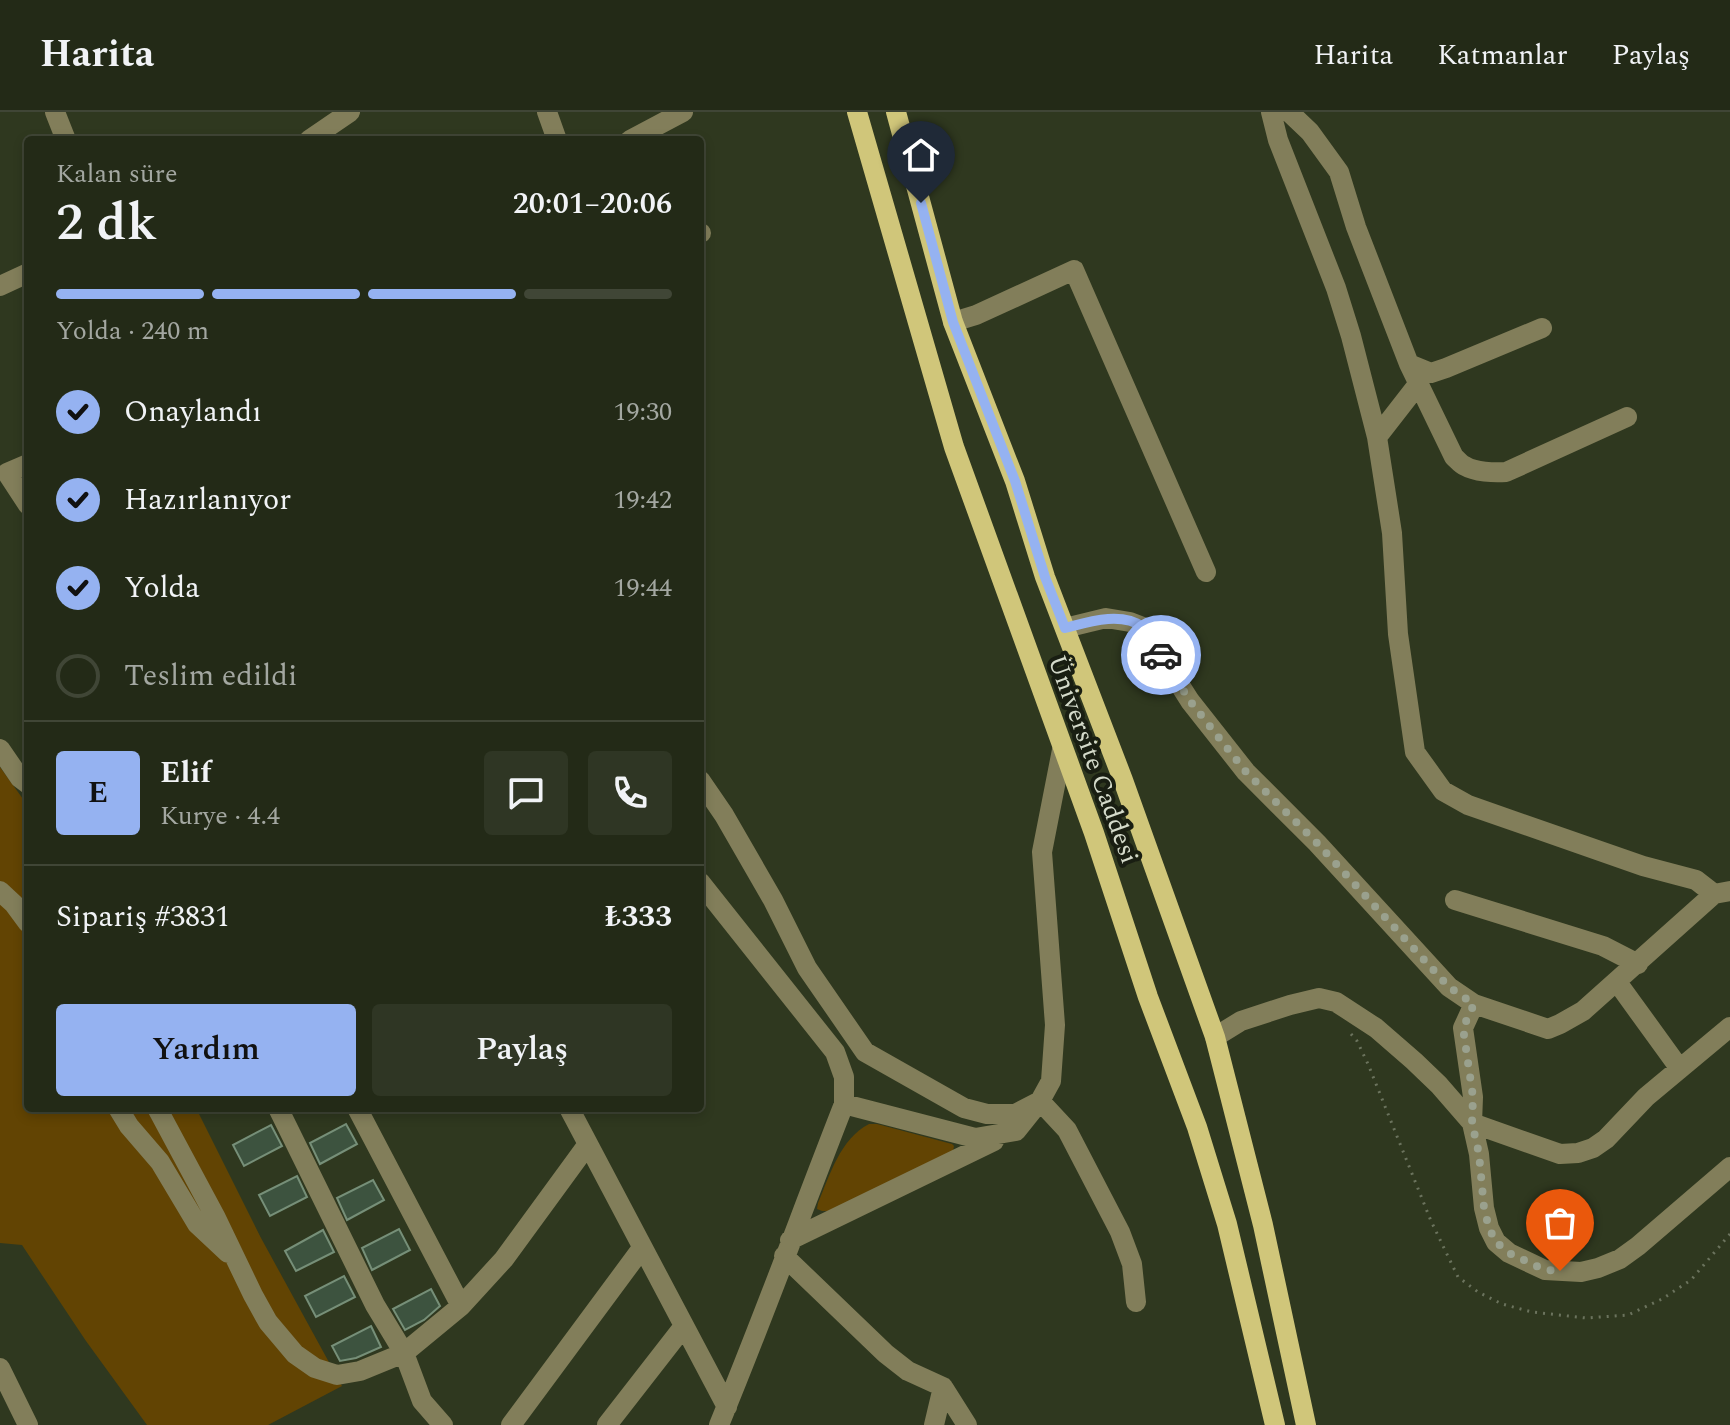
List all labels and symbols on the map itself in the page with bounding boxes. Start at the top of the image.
pin [887,121,955,203]
courier [1121,615,1201,695]
street label: Üniversite Caddesi [1037,649,1149,869]
pin [1526,1189,1594,1271]

